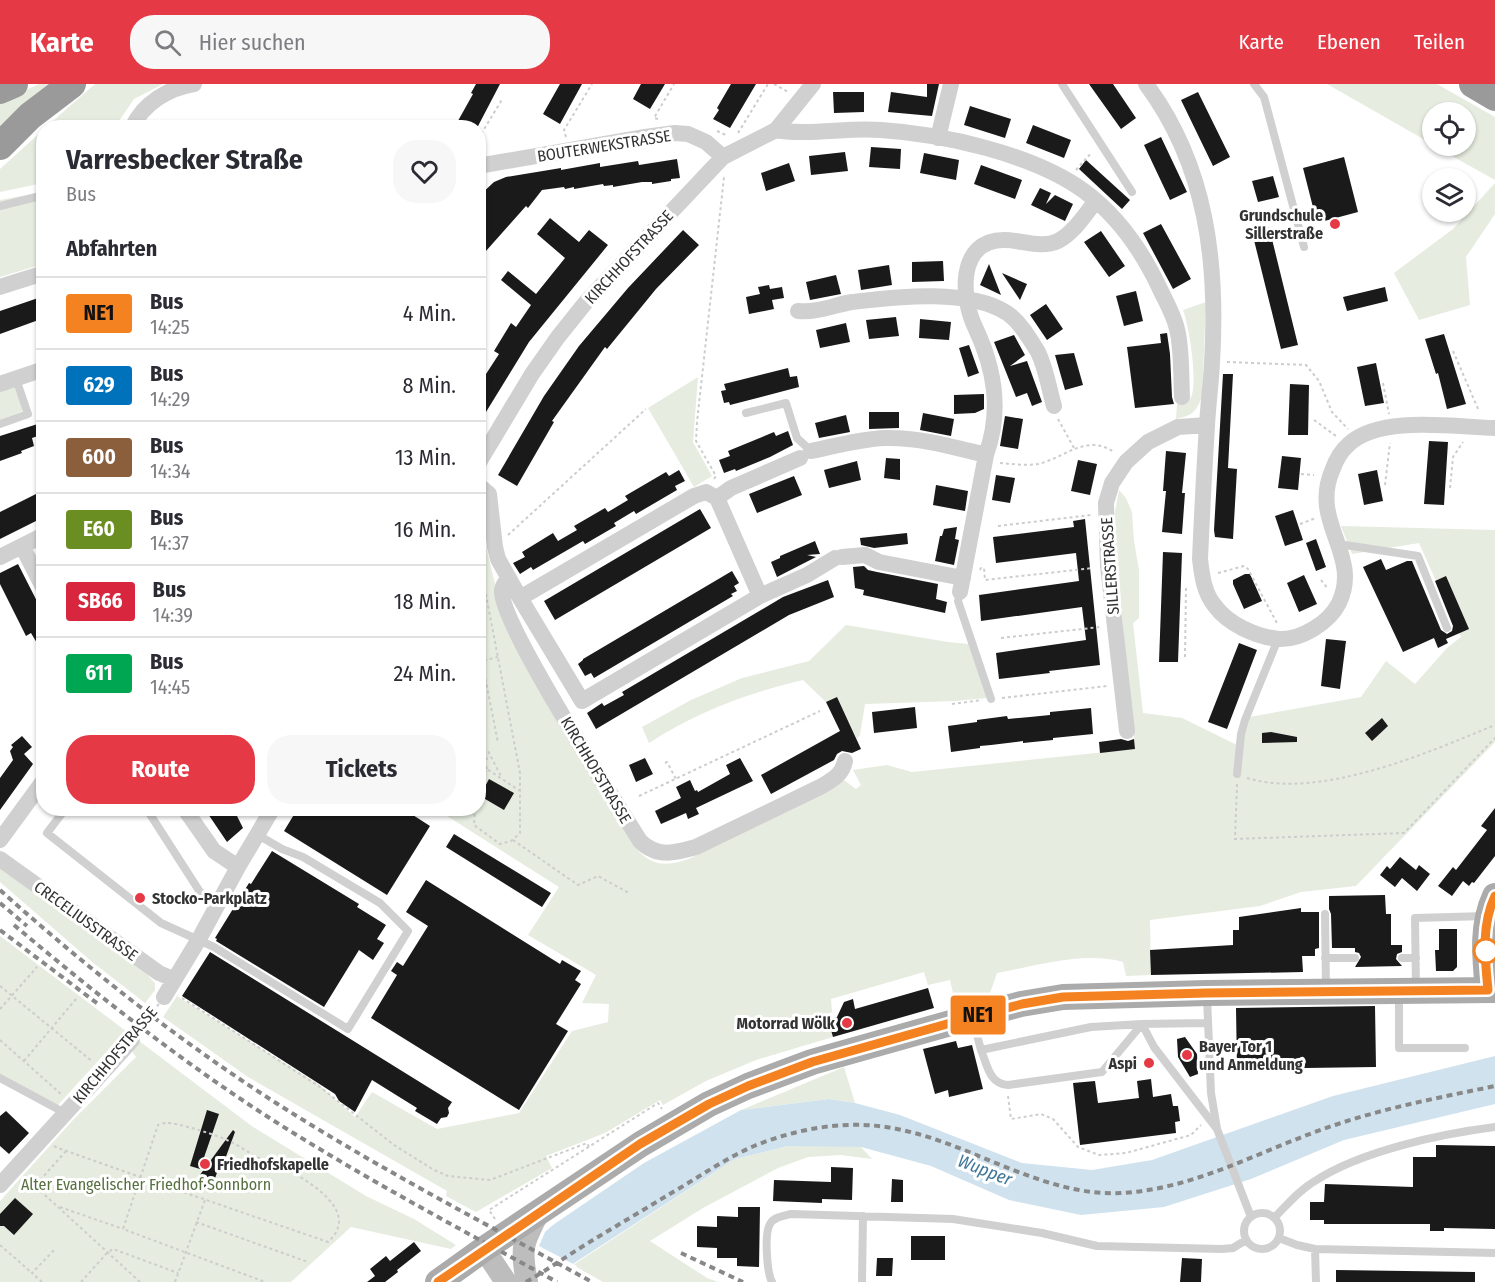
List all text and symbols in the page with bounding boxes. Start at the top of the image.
search box [130,15,550,69]
text: Karte [30,26,94,59]
icon: search [151,26,184,59]
text: Hier suchen [199,29,306,56]
text: Karte [1238,29,1284,55]
text: Ebenen [1317,29,1381,55]
text: Teilen [1414,29,1465,55]
map controls [1422,102,1476,222]
button: locate [1422,102,1476,156]
street label: BOUTERWEKSTRASSE [536,126,672,166]
button: heart [393,140,456,203]
text: Varresbecker Straße [66,143,303,176]
button: layers [1422,168,1476,222]
text: Bus [66,182,96,206]
street label: KIRCHHOFSTRASSE [581,206,677,308]
place label: Grundschule Sillerstraße [1239,206,1323,243]
marker: Grundschule Sillerstraße [1328,217,1342,231]
text: Abfahrten [66,235,157,262]
text: Bus [150,288,183,315]
text: NE1 [84,300,114,326]
text: 4 Min. [403,300,456,327]
text: 14:25 [150,315,190,339]
text: Bus [150,360,183,387]
text: 629 [83,372,115,398]
text: 8 Min. [402,372,456,399]
text: 14:29 [150,387,190,411]
text: Bus [150,432,183,459]
text: 600 [82,444,116,470]
text: 13 Min. [395,444,456,471]
text: 14:34 [150,459,191,483]
text: Bus [150,504,183,531]
text: E60 [83,516,115,542]
text: 16 Min. [394,516,456,543]
street label: SILLERSTRASSE [1097,517,1123,615]
text: 14:37 [150,531,189,555]
text: Bus [153,576,186,603]
text: SB66 [78,588,123,614]
text: 18 Min. [394,588,456,615]
text: 14:39 [153,603,193,627]
text: Bus [150,648,183,675]
text: 611 [85,660,113,686]
text: 24 Min. [393,660,456,687]
text: 14:45 [150,675,190,699]
street label: KIRCHHOFSTRASSE [557,713,635,827]
button: Route [66,735,255,804]
button: Tickets [267,735,456,804]
street label: CRECELIUSSTRASSE [30,877,142,965]
place label: Stocko-Parkplatz [152,889,267,908]
marker: Stocko-Parkplatz [133,891,147,905]
unlabelled marker [1473,938,1495,964]
line badge: NE1 [944,996,1012,1034]
text: NE1 [963,1002,993,1028]
street label: KIRCHHOFSTRASSE [69,1003,161,1107]
place label: Motorrad Wölk [737,1014,836,1033]
marker: Motorrad Wölk [840,1016,854,1030]
place label: Bayer Tor 1 und Anmeldung [1199,1037,1303,1074]
marker: Bayer Tor 1 und Anmeldung [1180,1048,1194,1062]
place label: Aspi [1107,1054,1137,1073]
marker: Aspi [1142,1056,1156,1070]
water label: Wupper [955,1150,1016,1191]
place label: Friedhofskapelle [217,1155,329,1174]
marker: Friedhofskapelle [198,1157,212,1171]
park label: Alter Evangelischer Friedhof Sonnborn [21,1175,271,1194]

